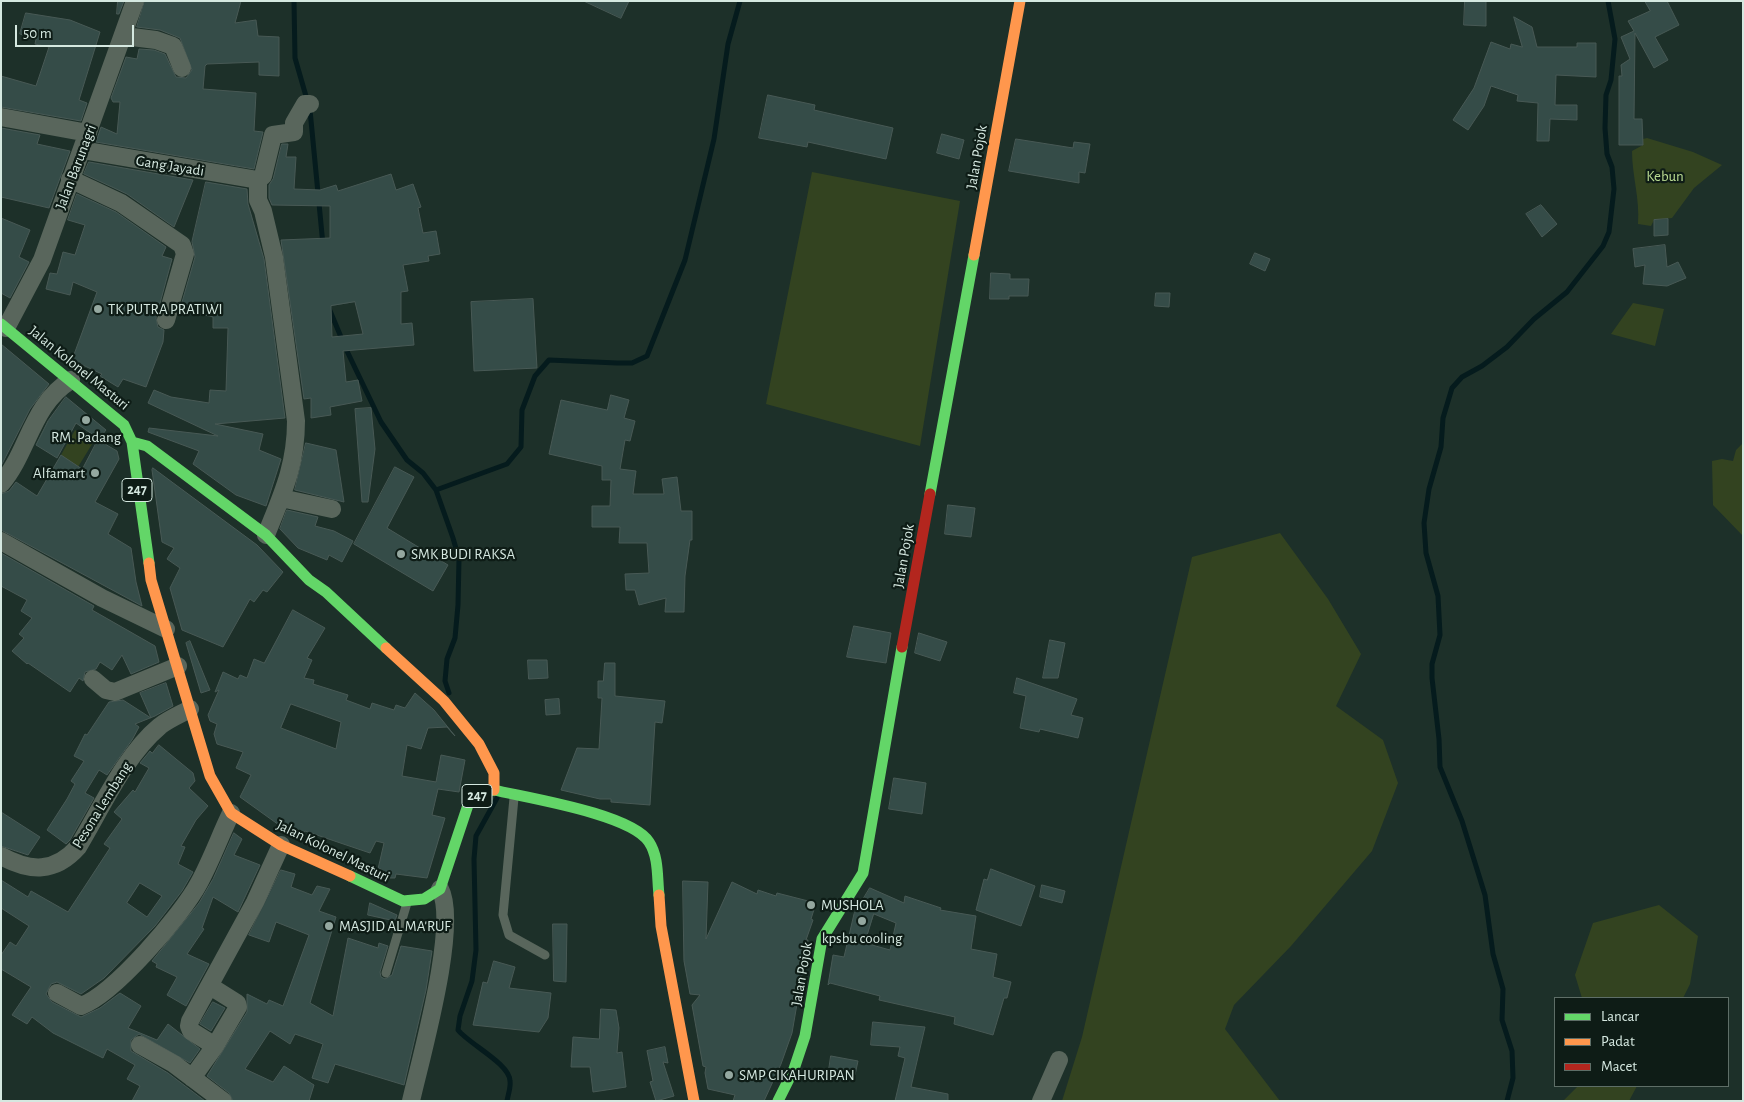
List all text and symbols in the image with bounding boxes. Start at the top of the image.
scale bar [18,15,136,47]
text: 50 m [23,26,52,41]
street label: Jalan Barunagri [52,122,100,212]
street label: Jalan Pojok [963,124,991,190]
street label: Gang Jayadi [135,152,205,180]
park label: Kebun [1646,167,1684,185]
place label: TK PUTRA PRATIWI [108,300,223,318]
marker: TK PUTRA PRATIWI [92,303,104,315]
street label: Jalan Kolonel Masturi [25,322,133,414]
marker: RM. Padang [80,414,92,426]
place label: RM. Padang [51,428,121,446]
place label: Alfamart [33,464,85,482]
marker: Alfamart [89,467,101,479]
road number: 247 [122,478,152,502]
street label: Jalan Pojok [890,523,918,589]
place label: SMK BUDI RAKSA [411,545,515,563]
marker: SMK BUDI RAKSA [395,548,407,560]
street label: Pesona Lembang [68,758,136,852]
road number: 247 [462,784,492,808]
street label: Jalan Kolonel Masturi [273,816,393,886]
place label: MUSHOLA [821,896,884,914]
marker: MUSHOLA [805,899,817,911]
marker: kpsbu cooling [856,915,868,927]
place label: MASJID AL MA'RUF [339,917,451,935]
marker: MASJID AL MA'RUF [323,920,335,932]
place label: kpsbu cooling [822,929,902,947]
street label: Jalan Pojok [788,941,816,1007]
legend [1554,997,1729,1087]
text: Lancar [1601,1009,1639,1024]
text: Padat [1601,1034,1635,1049]
text: Macet [1601,1059,1637,1074]
place label: SMP CIKAHURIPAN [739,1066,855,1084]
marker: SMP CIKAHURIPAN [723,1069,735,1081]

